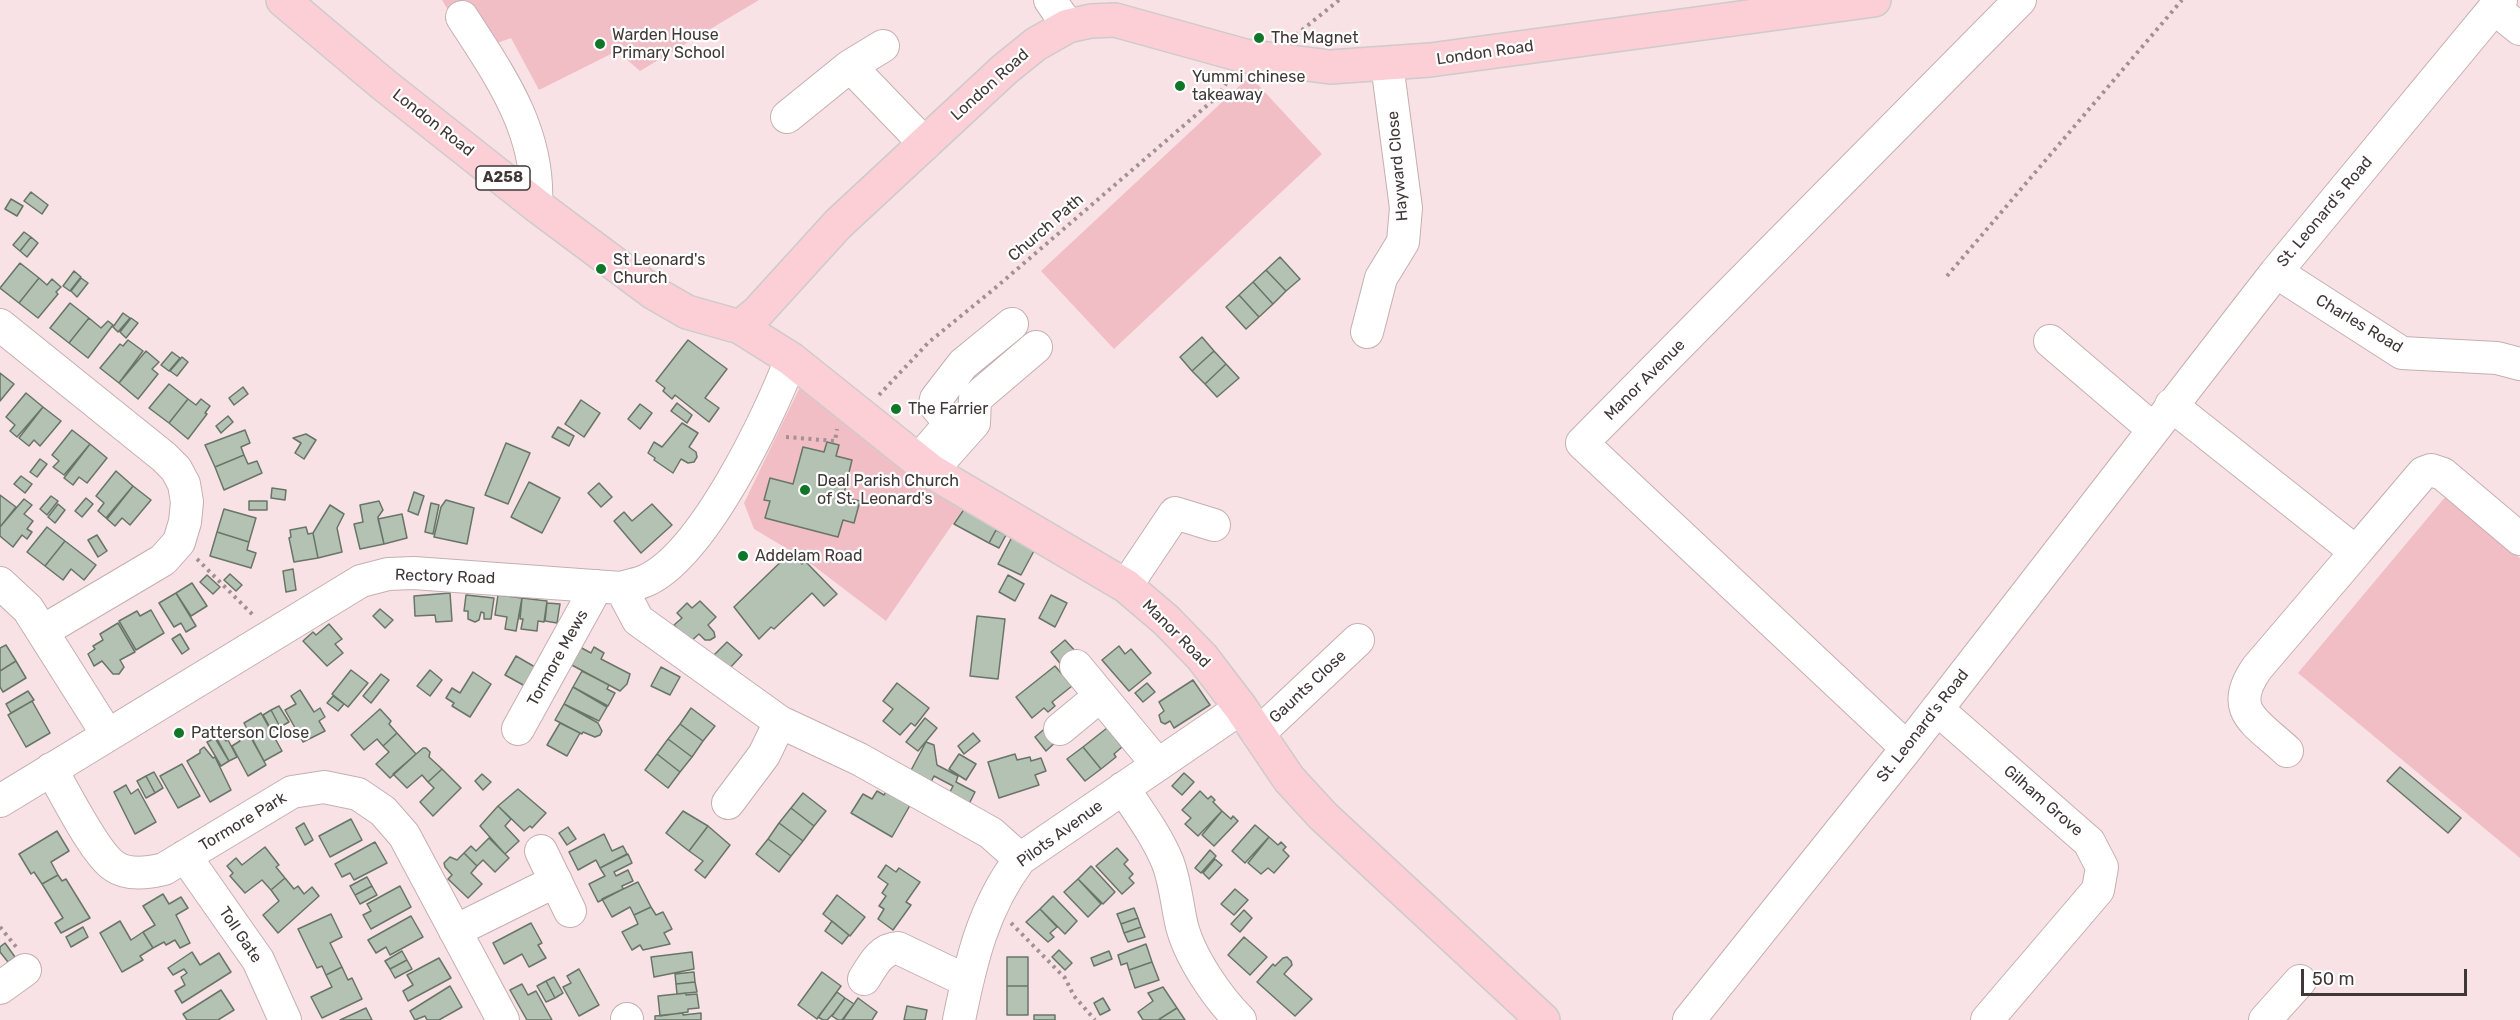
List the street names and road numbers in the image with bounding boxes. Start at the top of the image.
street label: London Road [1435,37,1535,69]
street label: London Road [947,45,1033,125]
street label: London Road [388,85,478,161]
street label: Hayward Close [1384,110,1412,222]
street label: St. Leonard's Road [2273,153,2377,271]
road number: A258 [476,166,530,190]
street label: Church Path [1004,190,1088,266]
street label: Charles Road [2312,290,2406,358]
street label: Manor Avenue [1601,336,1689,424]
street label: Rectory Road [395,566,495,588]
street label: Manor Road [1138,596,1214,672]
street label: Tormore Mews [524,606,592,710]
street label: Gaunts Close [1266,647,1350,727]
street label: St. Leonard's Road [1873,666,1973,786]
street label: Gilham Grove [1999,761,2087,841]
street label: Tormore Park [196,788,290,856]
street label: Pilots Avenue [1013,796,1107,872]
street label: Toll Gate [214,903,266,967]

